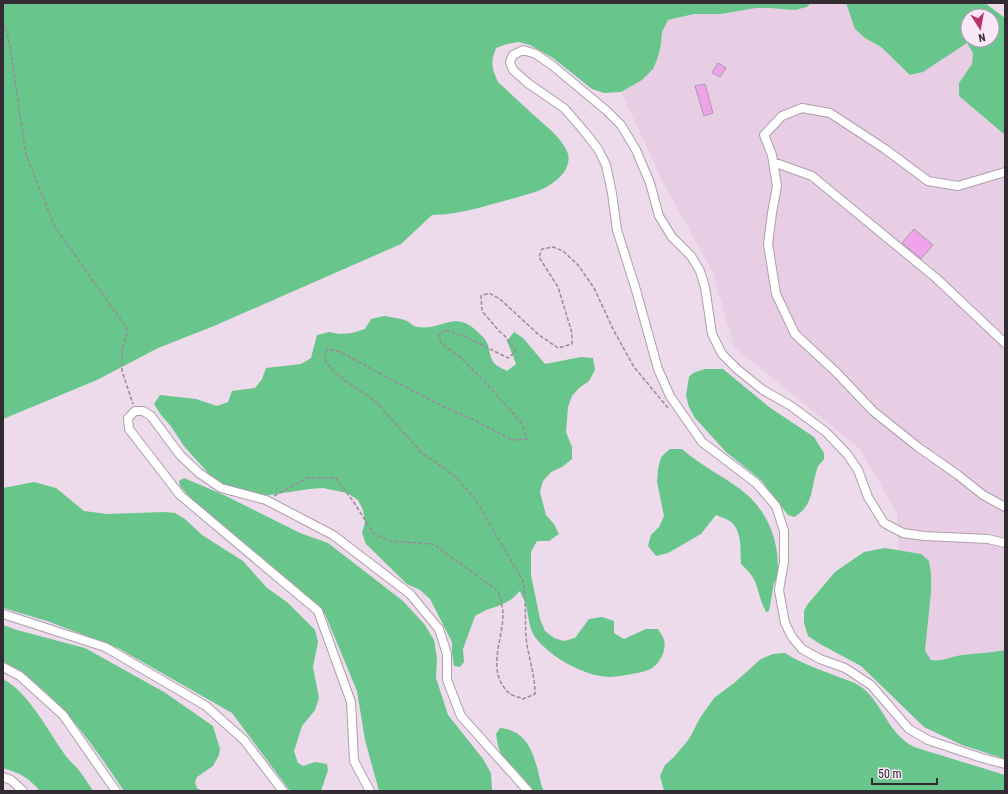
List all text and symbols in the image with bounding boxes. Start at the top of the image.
north arrow [960,8,1000,48]
text: N [977,30,986,44]
scale bar [872,760,937,786]
text: 50 m [878,767,902,781]

